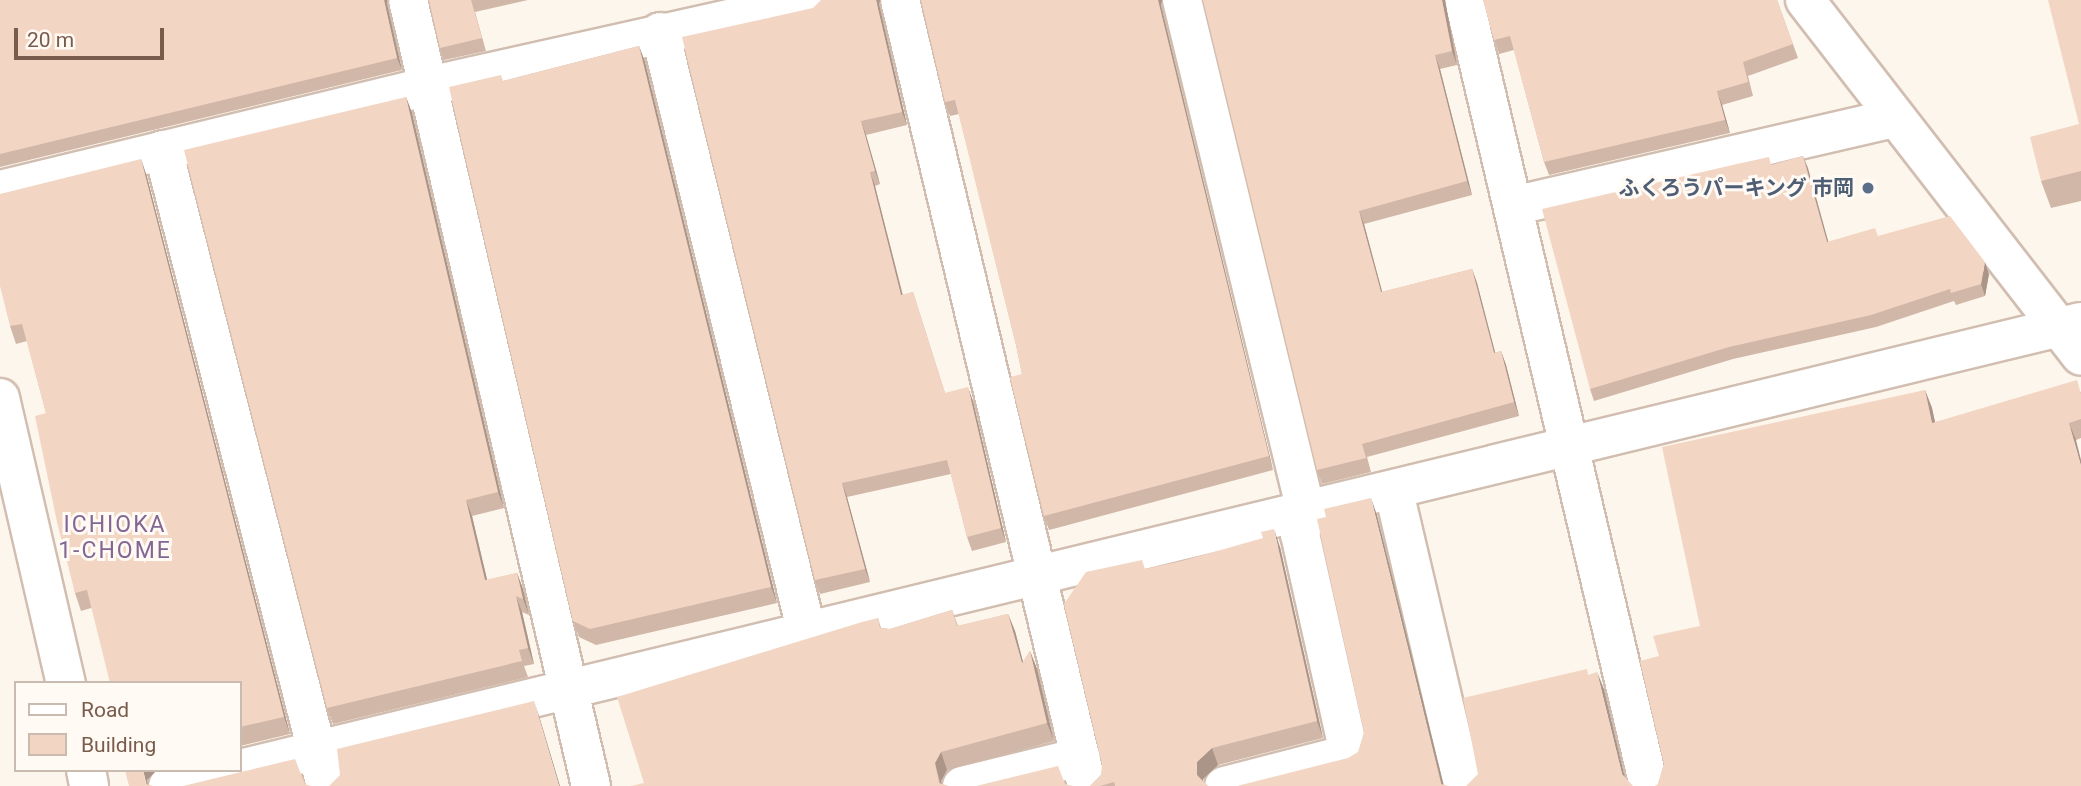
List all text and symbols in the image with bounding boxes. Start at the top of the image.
scale bar [18,14,168,58]
text: 20 m [27,28,74,52]
place label: ふくろうパーキング 市岡 [1618,175,1854,201]
marker: ふくろうパーキング 市岡 [1860,180,1876,196]
district label: ICHIOKA 1-CHOME [59,511,171,565]
legend [14,681,242,772]
text: Road [81,698,129,722]
text: Building [81,733,156,757]

